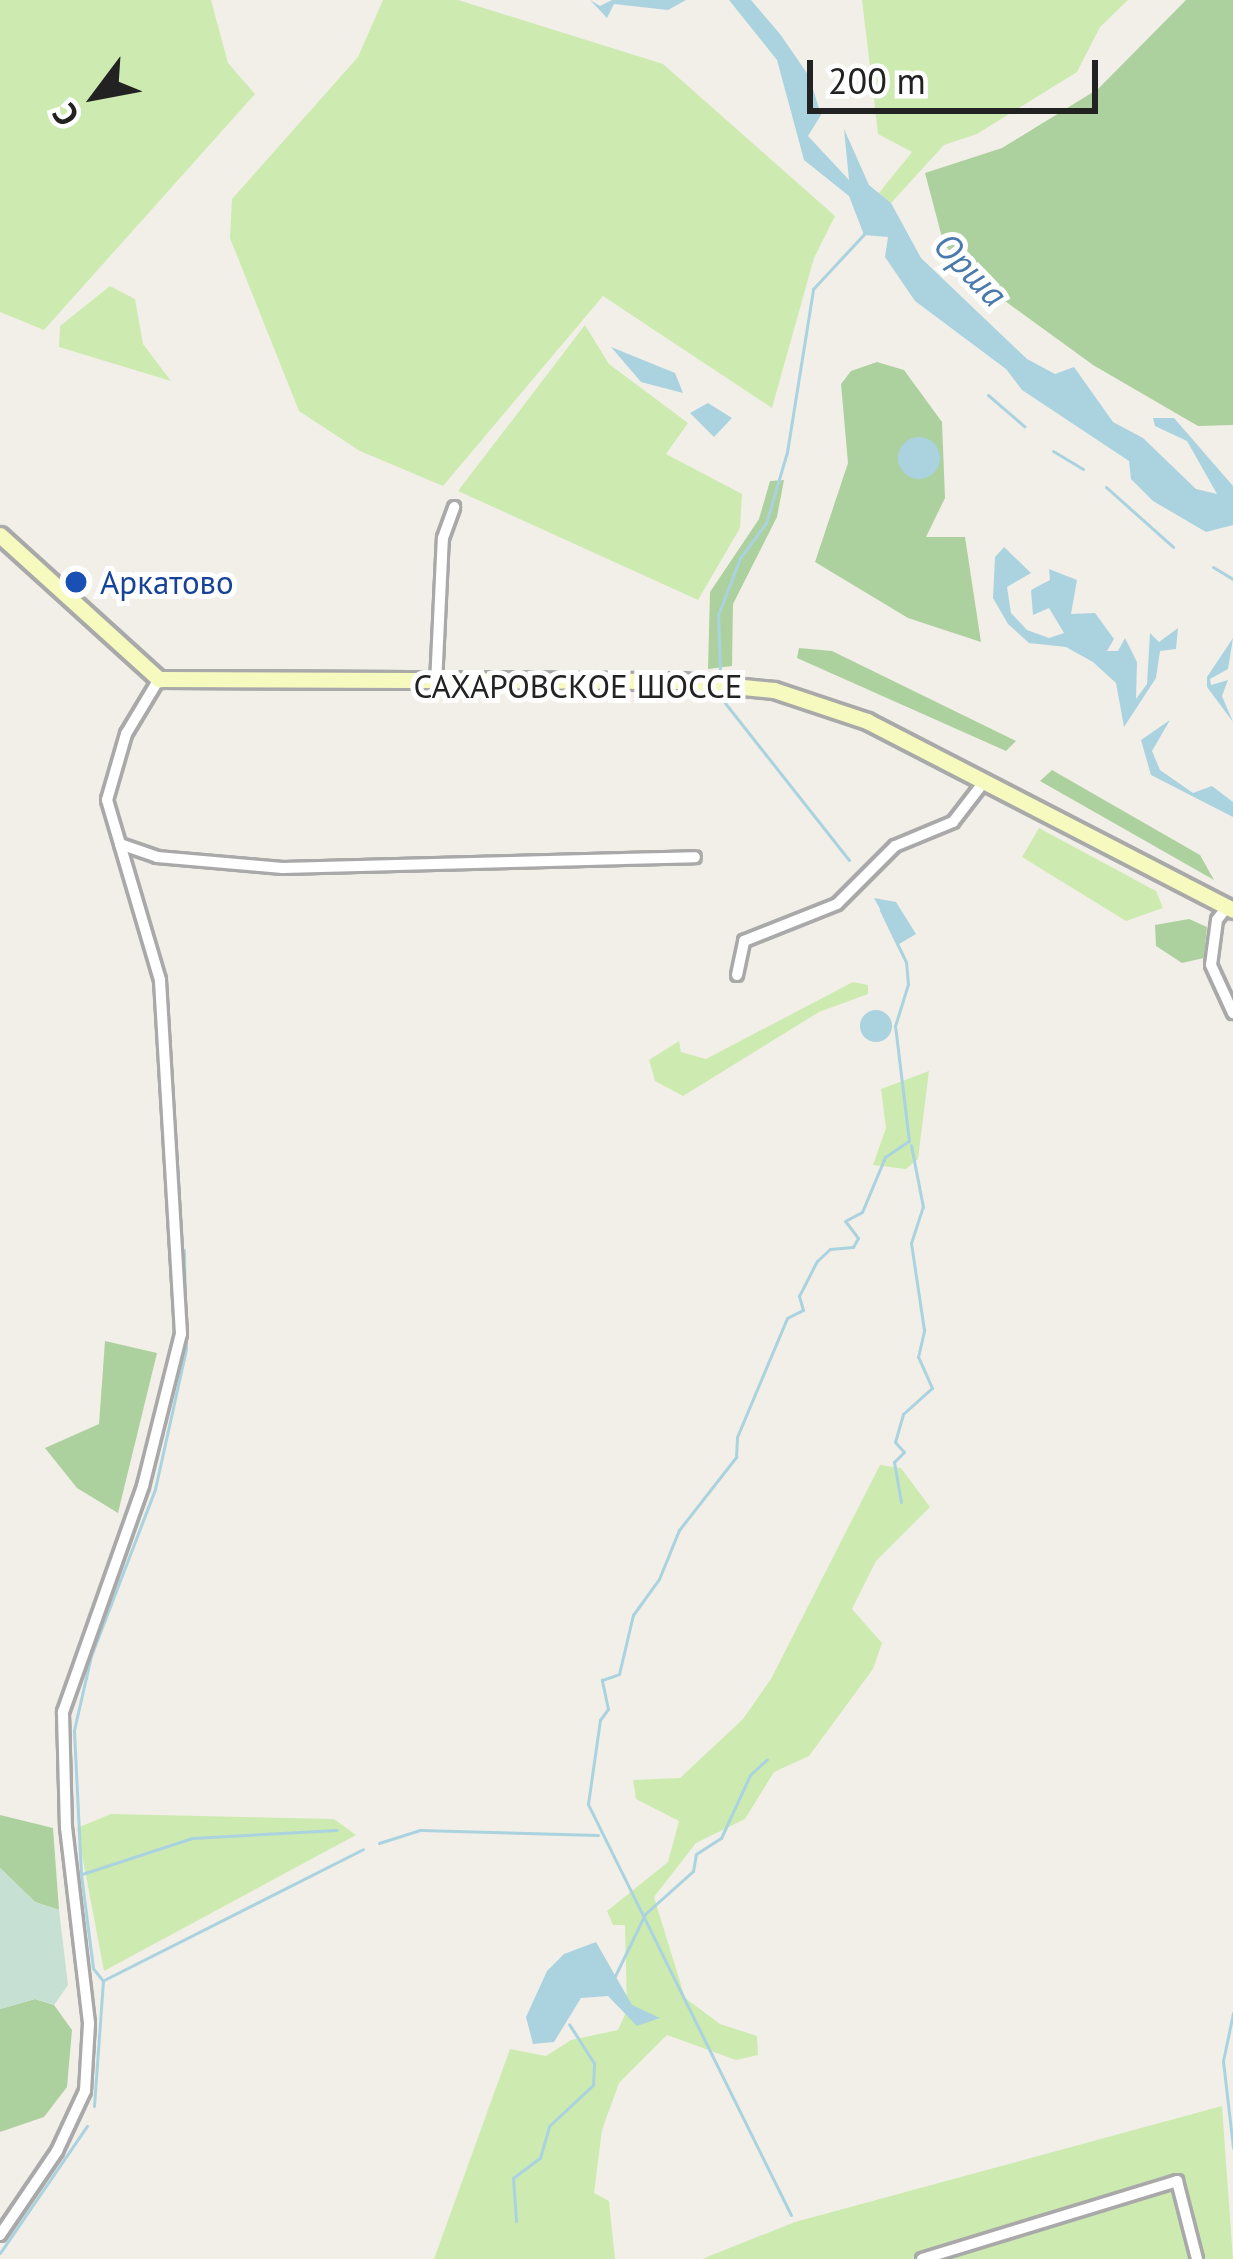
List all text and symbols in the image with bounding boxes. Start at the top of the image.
north arrow [36,36,156,156]
scale bar [813,36,1104,110]
text: 200 m [828,57,926,104]
text: С [42,96,88,135]
water label: Орша [926,223,1016,315]
place label: Аркатово [100,562,234,602]
marker: Аркатово [63,569,89,595]
street label: САХАРОВСКОЕ ШОССЕ [413,666,743,706]

